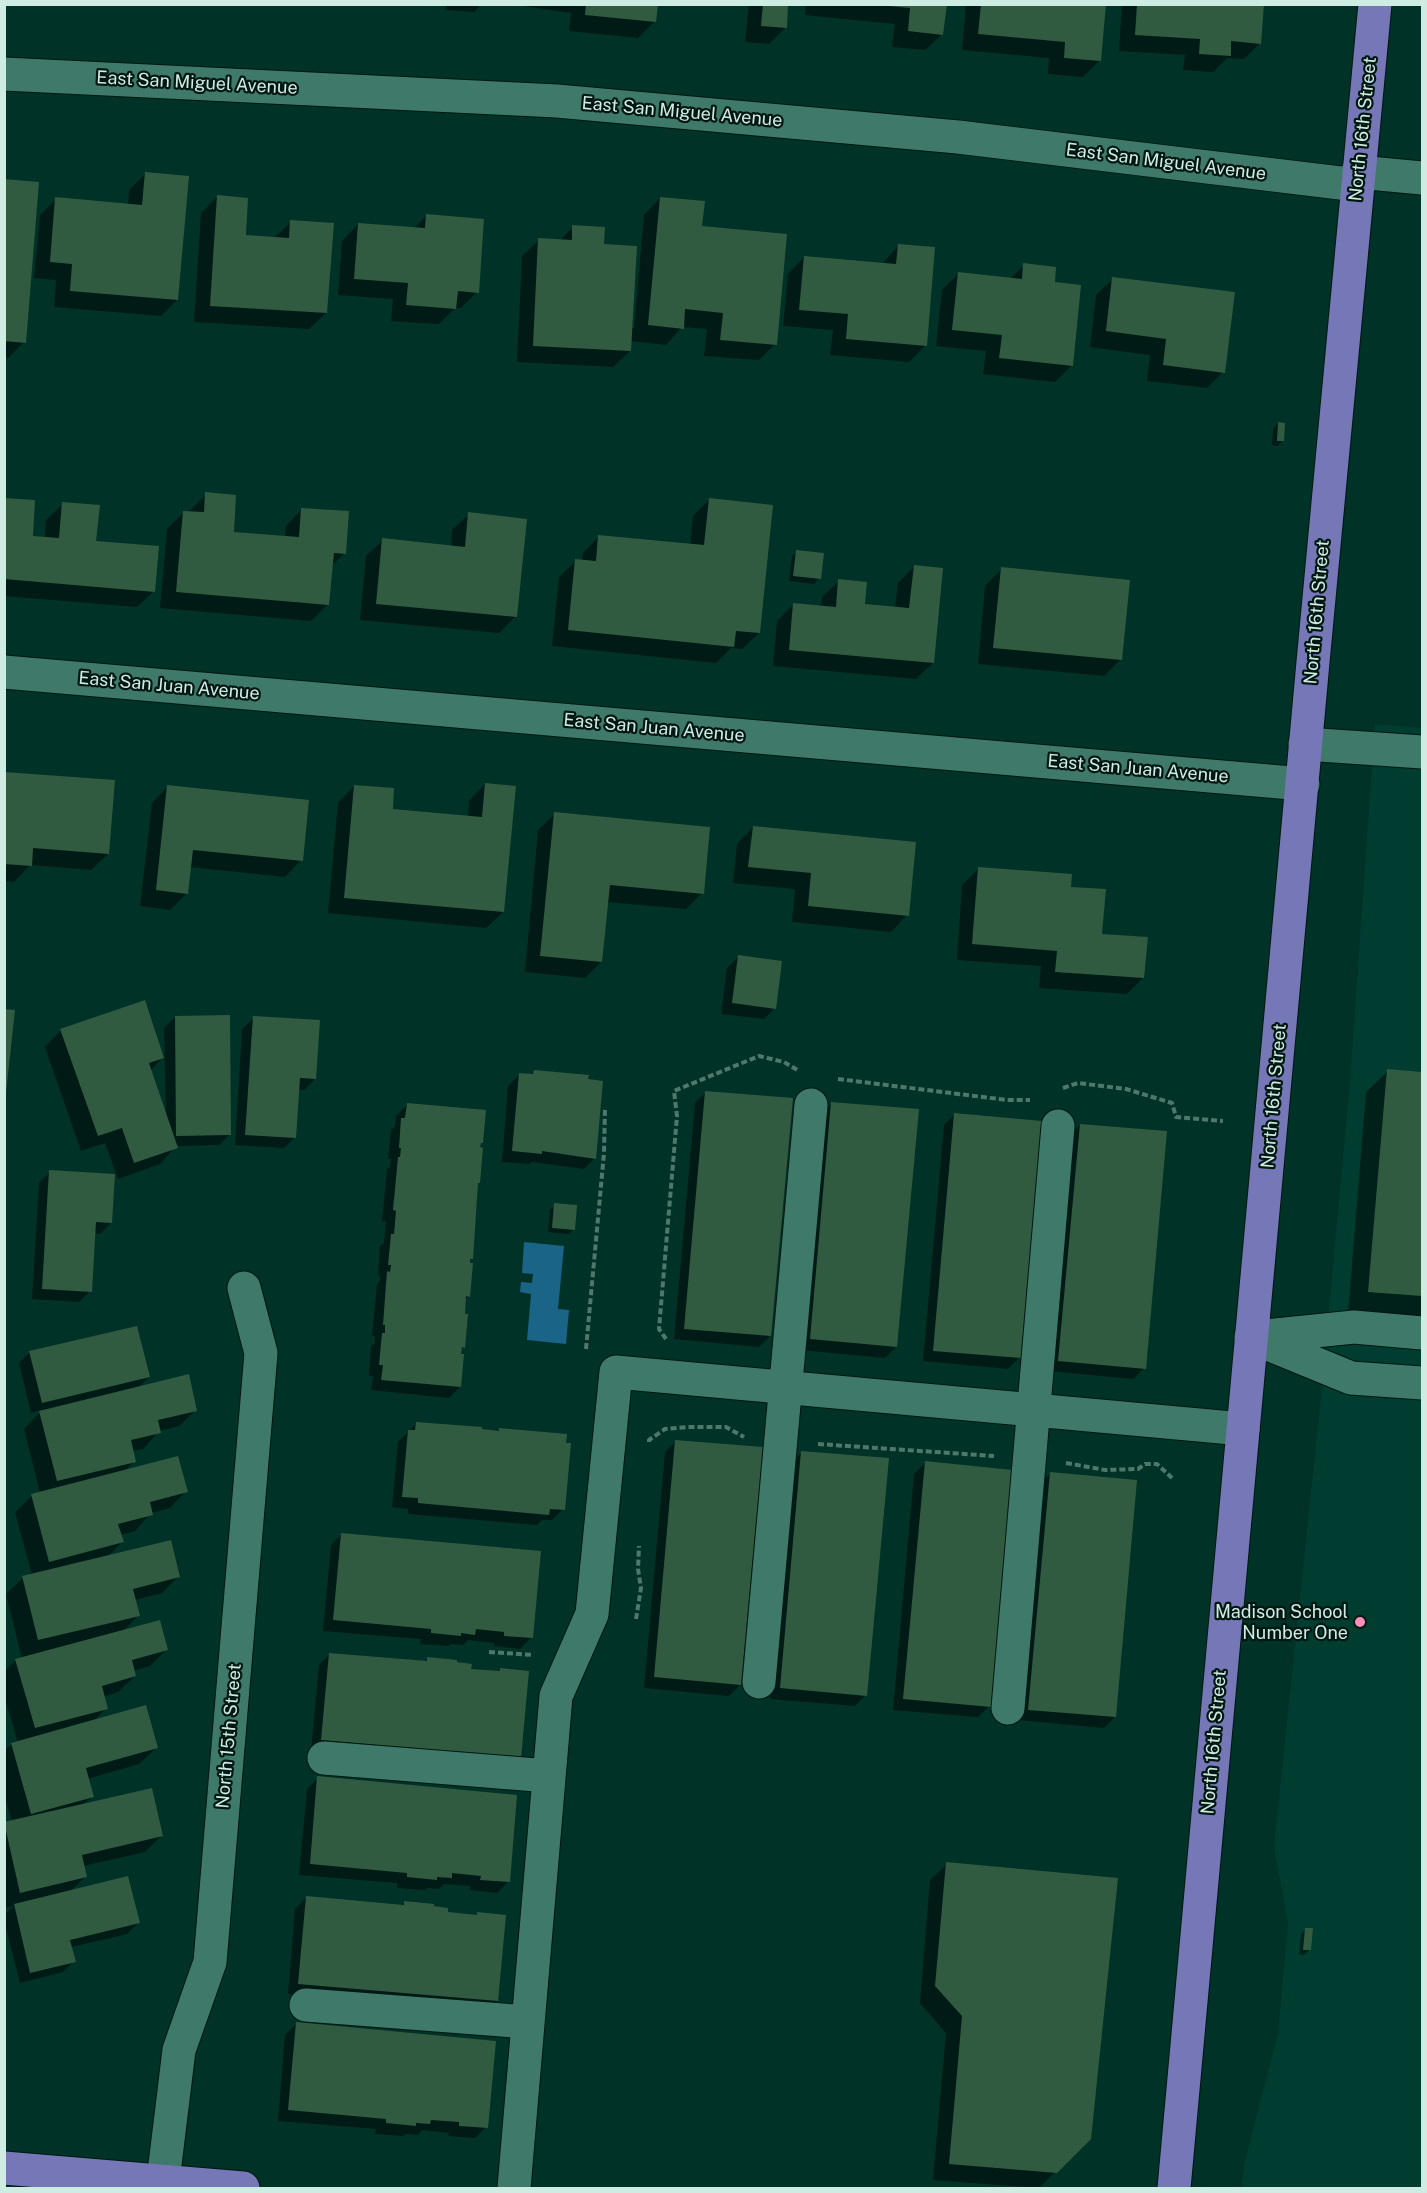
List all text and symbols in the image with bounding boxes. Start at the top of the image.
street label: North 16th Street [1345,56,1381,202]
street label: East San Miguel Avenue [96,67,298,99]
street label: East San Miguel Avenue [581,92,783,132]
street label: East San Miguel Avenue [1065,139,1267,185]
street label: North 16th Street [1300,539,1334,685]
street label: East San Juan Avenue [77,667,261,705]
street label: East San Juan Avenue [562,709,746,747]
street label: East San Juan Avenue [1046,750,1230,788]
street label: North 16th Street [1257,1023,1291,1169]
place label: Madison School Number One [1215,1601,1348,1644]
marker: Madison School Number One [1353,1615,1367,1629]
street label: North 15th Street [212,1663,246,1809]
street label: North 16th Street [1197,1669,1231,1815]

